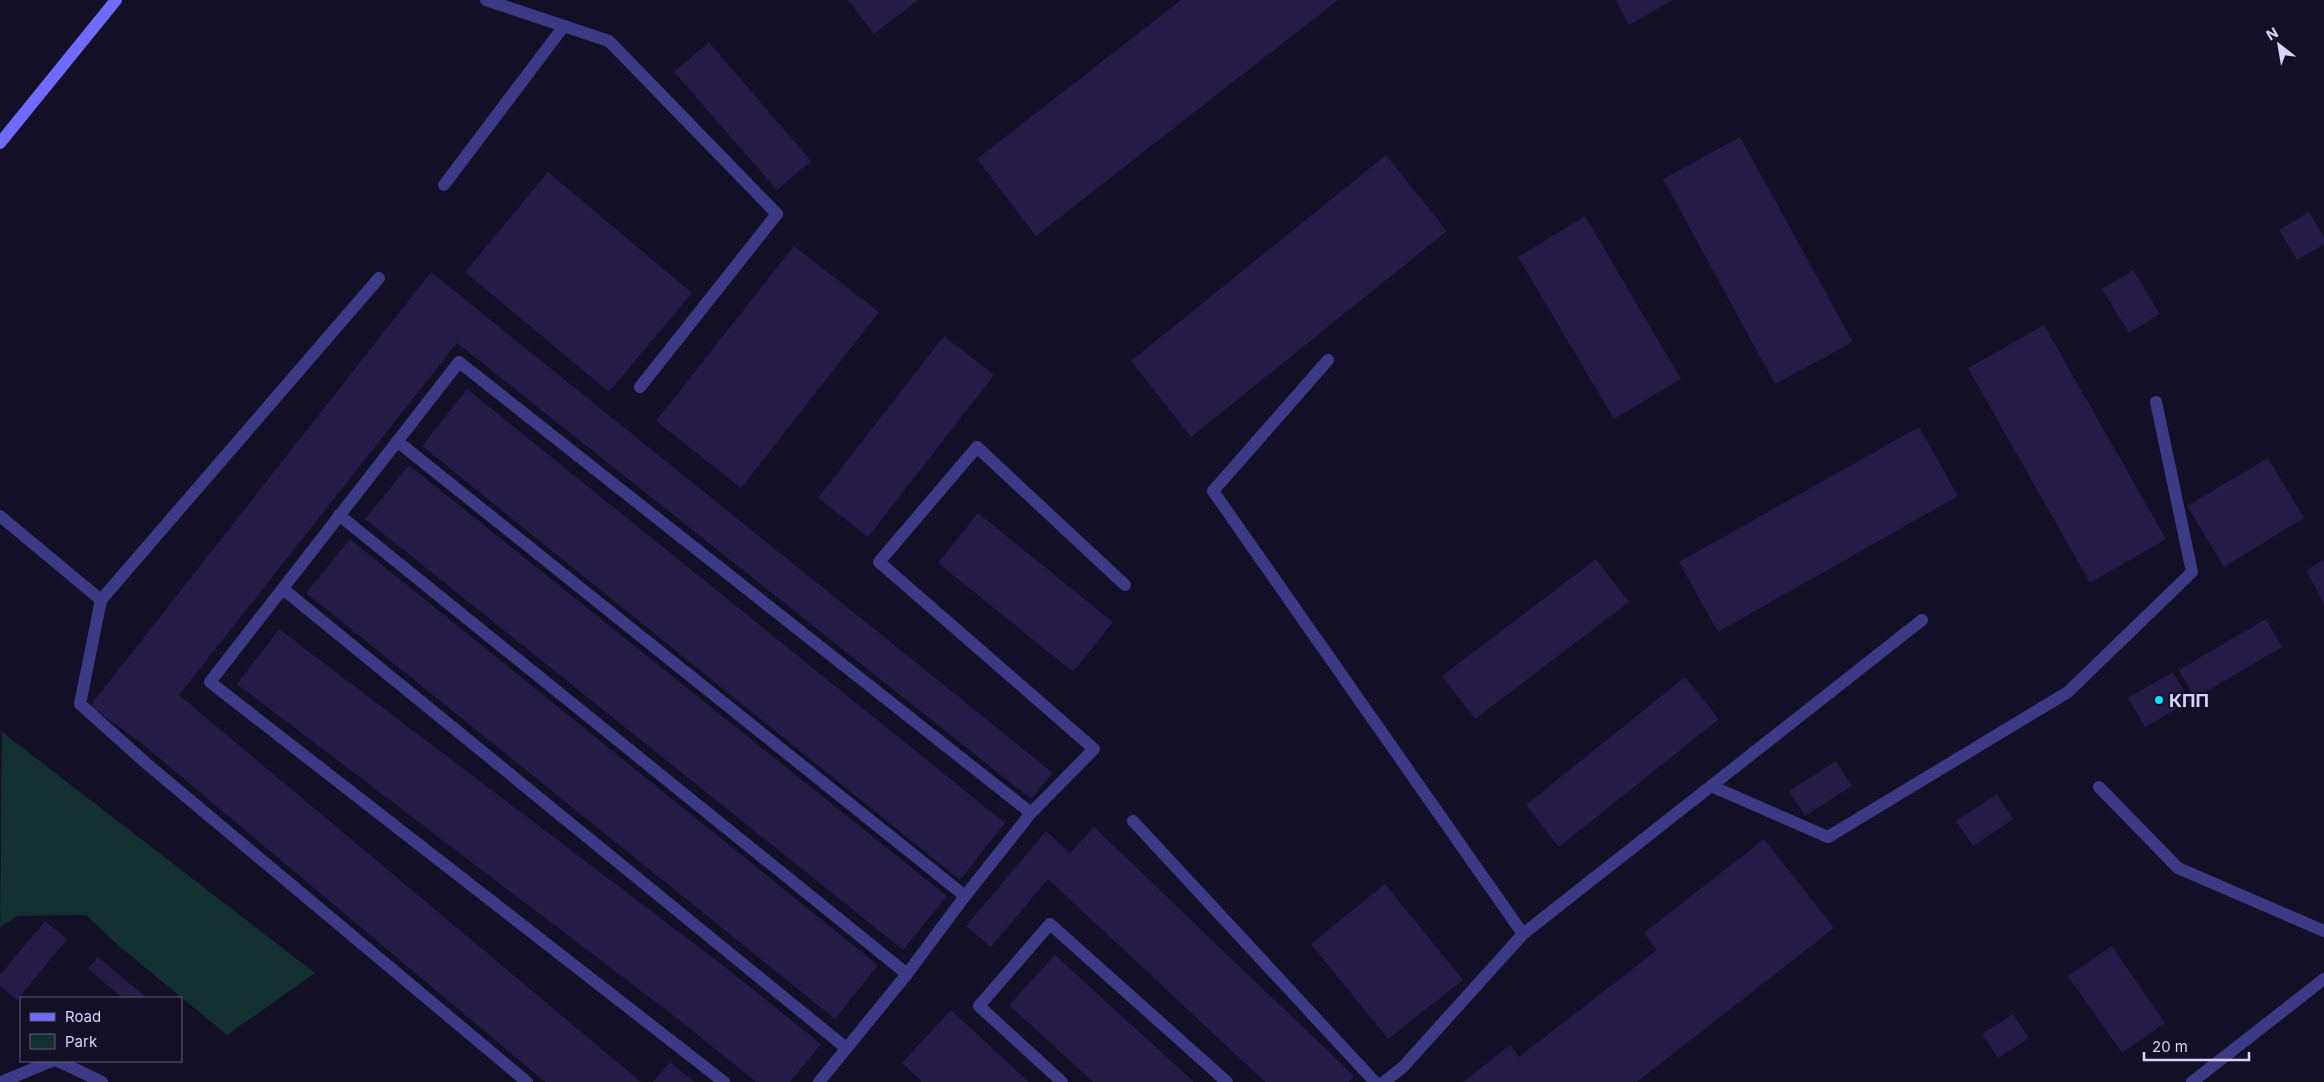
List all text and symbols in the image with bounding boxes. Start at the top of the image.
north arrow [2254,20,2304,70]
text: N [2263,23,2281,43]
place label: КПП [2169,690,2209,711]
marker: КПП [2153,694,2165,706]
legend [20,997,182,1062]
text: Road [65,1007,101,1026]
scale bar [2144,1030,2249,1062]
text: Park [65,1032,98,1051]
text: 20 m [2152,1037,2188,1056]

